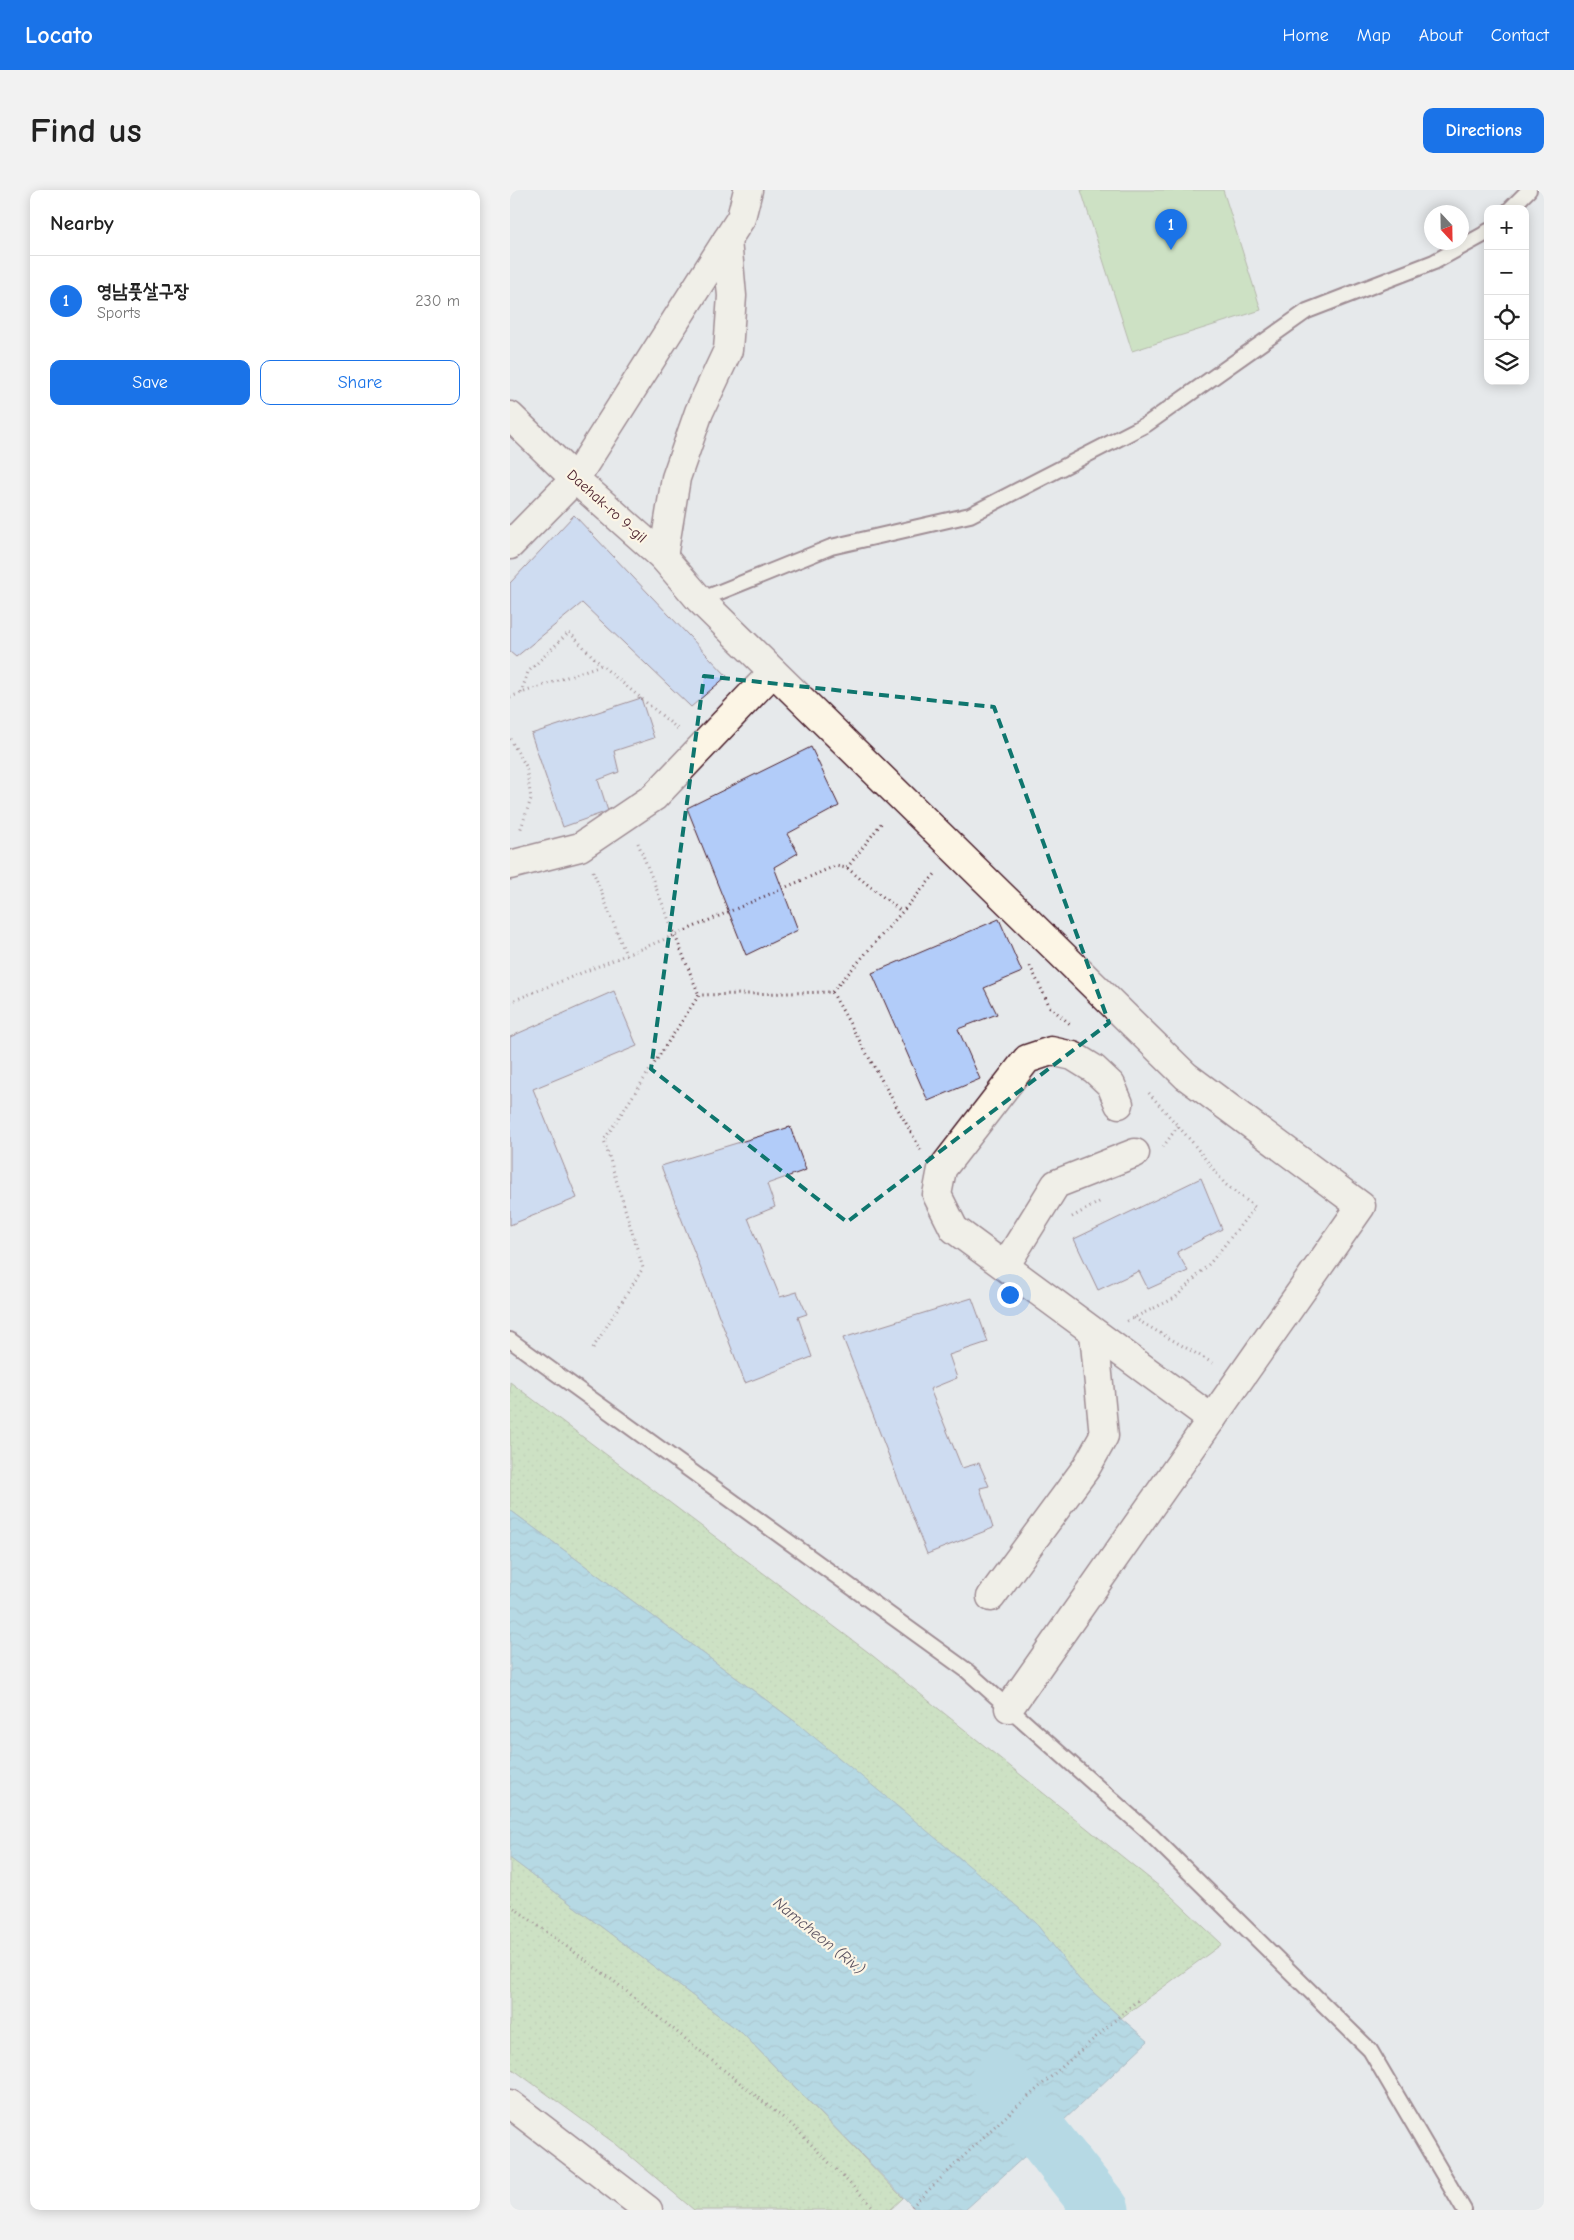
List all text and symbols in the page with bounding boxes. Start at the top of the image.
text: Locato [25,21,93,49]
text: Home [1282,25,1329,46]
text: Map [1357,25,1391,46]
text: About [1419,25,1463,46]
text: Contact [1491,25,1549,46]
button: Directions [1423,108,1544,153]
text: Find us [30,110,142,151]
north arrow [1424,205,1469,250]
map controls [1484,205,1529,385]
button: + [1484,205,1529,250]
pin: 1 [1155,209,1187,250]
text: Nearby [50,211,114,235]
button: − [1484,250,1529,295]
text: 영남풋살구장 [97,280,189,302]
text: 1 [63,292,69,310]
text: 230 m [415,292,460,310]
button: locate [1484,295,1529,340]
text: Sports [97,304,140,322]
button: layers [1484,340,1529,385]
button: Save [50,360,250,405]
button: Share [260,360,460,405]
street label: Daehak-ro 9-gil [563,466,651,546]
your location [997,1282,1023,1308]
water label: Namcheon (Riv.) [770,1894,868,1978]

